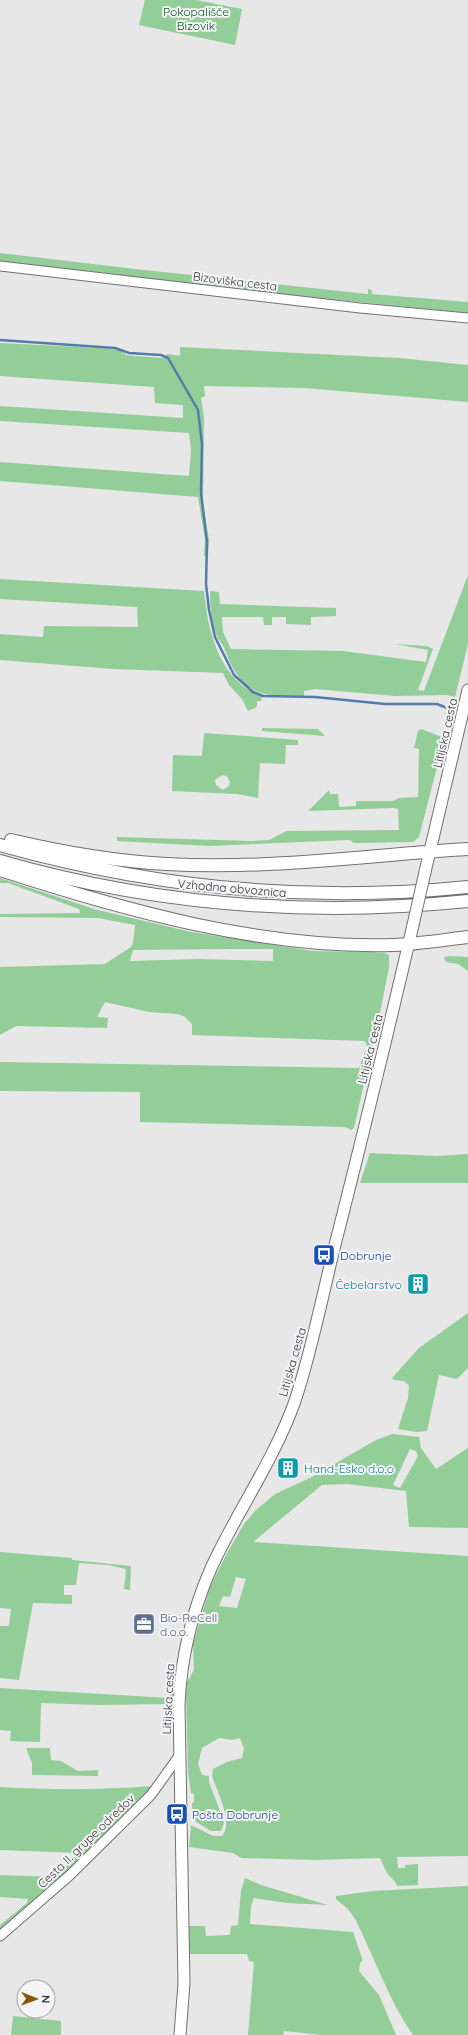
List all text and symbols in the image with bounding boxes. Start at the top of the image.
park label: Pokopališče Bizovik [163,4,229,33]
street label: Bizoviška cesta [192,268,278,294]
street label: Litijska cesta [430,697,460,769]
street label: Vzhodna obvoznica [177,876,287,900]
street label: Litijska cesta [354,1013,386,1085]
bus stop icon: Dobrunje [311,1242,337,1268]
place label: Dobrunje [340,1248,392,1263]
building icon: Čebelarstvo [405,1271,431,1297]
place label: Čebelarstvo [335,1277,402,1292]
street label: Litijska cesta [275,1326,309,1398]
building icon: Hand-Esko d.o.o [275,1455,301,1481]
place label: Hand-Esko d.o.o [304,1461,394,1476]
place label: Bio-ReCell d.o.o. [160,1610,217,1639]
office icon: Bio-ReCell d.o.o. [131,1611,157,1637]
street label: Litijska cesta [159,1663,177,1735]
street label: Cesta II. grupe odredov [34,1791,138,1891]
bus stop icon: Pošta Dobrunje [164,1801,190,1827]
place label: Pošta Dobrunje [192,1807,278,1822]
north arrow [16,1979,56,2019]
text: N [39,1995,53,2003]

